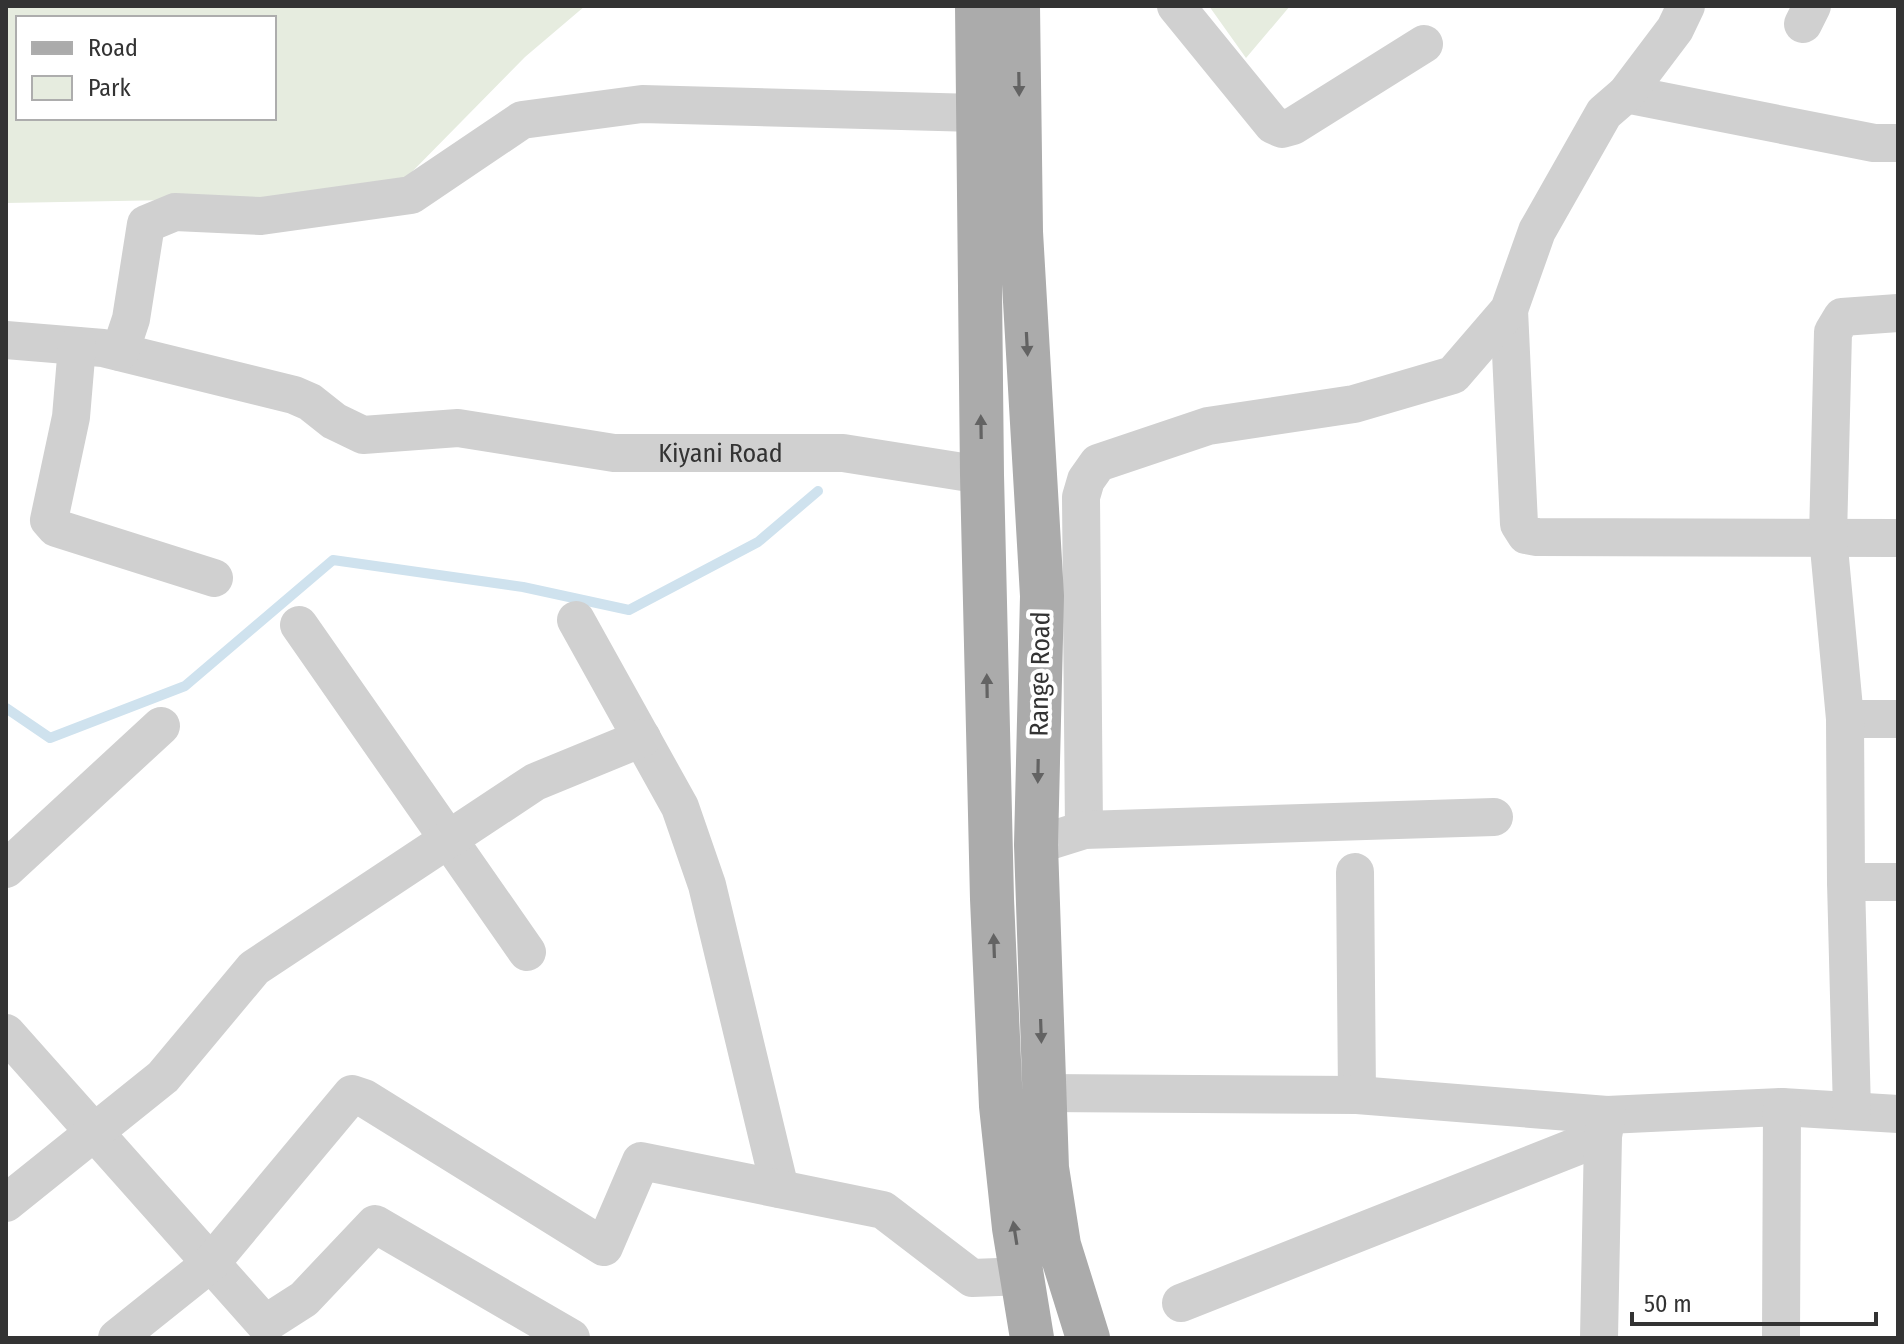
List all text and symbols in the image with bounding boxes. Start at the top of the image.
legend [16,16,276,120]
text: Road [88,34,138,62]
one-way arrow [1013,72,1025,97]
text: Park [88,74,131,102]
one-way arrow [1021,332,1034,357]
one-way arrow [975,414,987,439]
street label: Kiyani Road [658,438,783,469]
street label: Range Road [1023,611,1057,737]
one-way arrow [980,673,993,698]
one-way arrow [1031,759,1044,784]
one-way arrow [987,933,1000,958]
one-way arrow [1035,1019,1048,1044]
one-way arrow [1008,1221,1021,1246]
scale bar [1632,1276,1876,1326]
text: 50 m [1644,1290,1692,1318]

